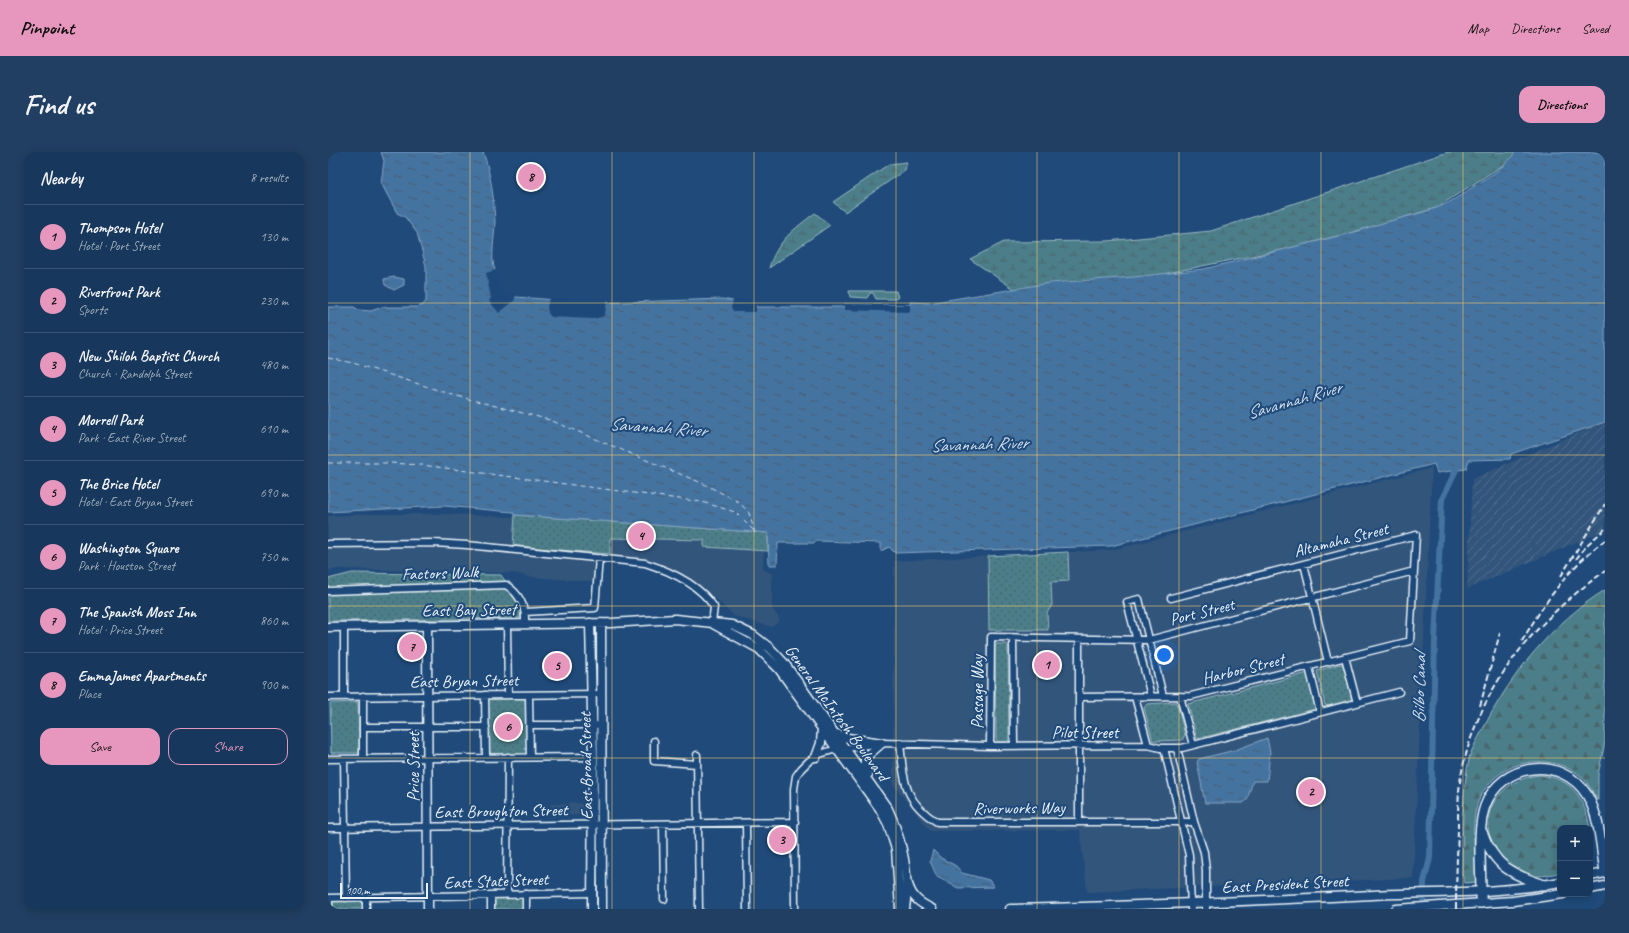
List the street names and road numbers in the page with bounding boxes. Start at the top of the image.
street label: Altamaha Street [1292,518,1393,562]
street label: Factors Walk [401,561,480,585]
street label: Port Street [1167,593,1239,630]
street label: East Bay Street [422,599,519,621]
street label: General McIntosh Boulevard [780,641,895,787]
street label: Harbor Street [1200,648,1288,689]
street label: Passage Way [967,654,988,729]
street label: East Bryan Street [410,670,521,692]
street label: East Broad Street [575,710,597,820]
street label: Pilot Street [1052,722,1121,743]
street label: Price Street [403,730,424,802]
street label: Riverworks Way [973,797,1066,819]
street label: East Broughton Street [434,799,570,823]
street label: East State Street [443,869,551,893]
street label: East President Street [1221,870,1351,898]

